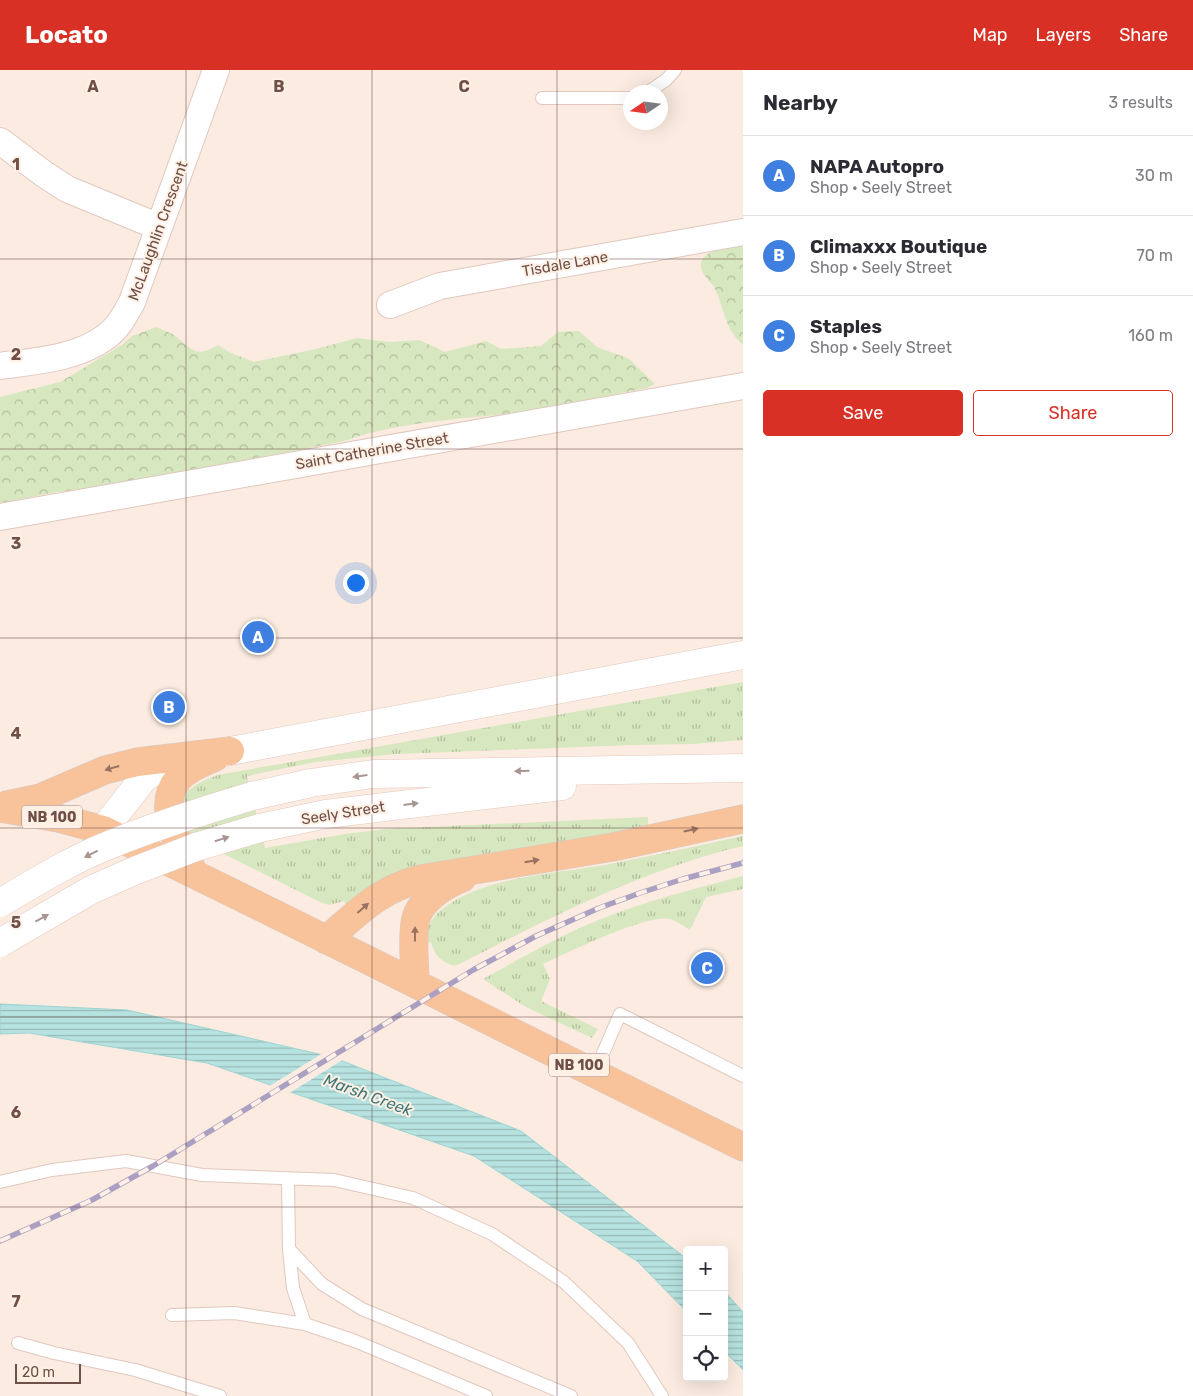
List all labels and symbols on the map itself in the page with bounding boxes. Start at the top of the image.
text: A [87,77,99,96]
text: B [273,77,285,96]
text: C [458,77,470,96]
north arrow [623,85,668,130]
text: 1 [12,155,20,174]
street label: McLaughlin Crescent [124,159,192,303]
street label: Tisdale Lane [521,248,609,280]
text: 2 [11,345,21,364]
street label: Saint Catherine Street [294,429,450,473]
text: 3 [11,534,21,553]
your location [343,570,369,596]
pin: A [242,618,274,656]
pin: B [153,688,185,726]
text: 4 [11,724,22,743]
one-way arrow [105,765,120,773]
one-way arrow [514,767,530,775]
one-way arrow [352,772,368,780]
street label: Seely Street [300,797,386,829]
one-way arrow [404,800,420,808]
road number: NB 100 [22,806,82,829]
one-way arrow [684,826,699,834]
one-way arrow [215,835,230,843]
one-way arrow [84,850,98,858]
one-way arrow [524,856,540,864]
one-way arrow [357,902,369,914]
text: 5 [11,913,21,932]
one-way arrow [35,914,48,923]
one-way arrow [411,926,419,942]
pin: C [691,949,723,987]
road number: NB 100 [549,1054,609,1076]
water label: Marsh Creek [321,1070,416,1120]
text: 6 [11,1103,21,1122]
text: 7 [11,1292,21,1311]
scale bar [15,1361,81,1384]

